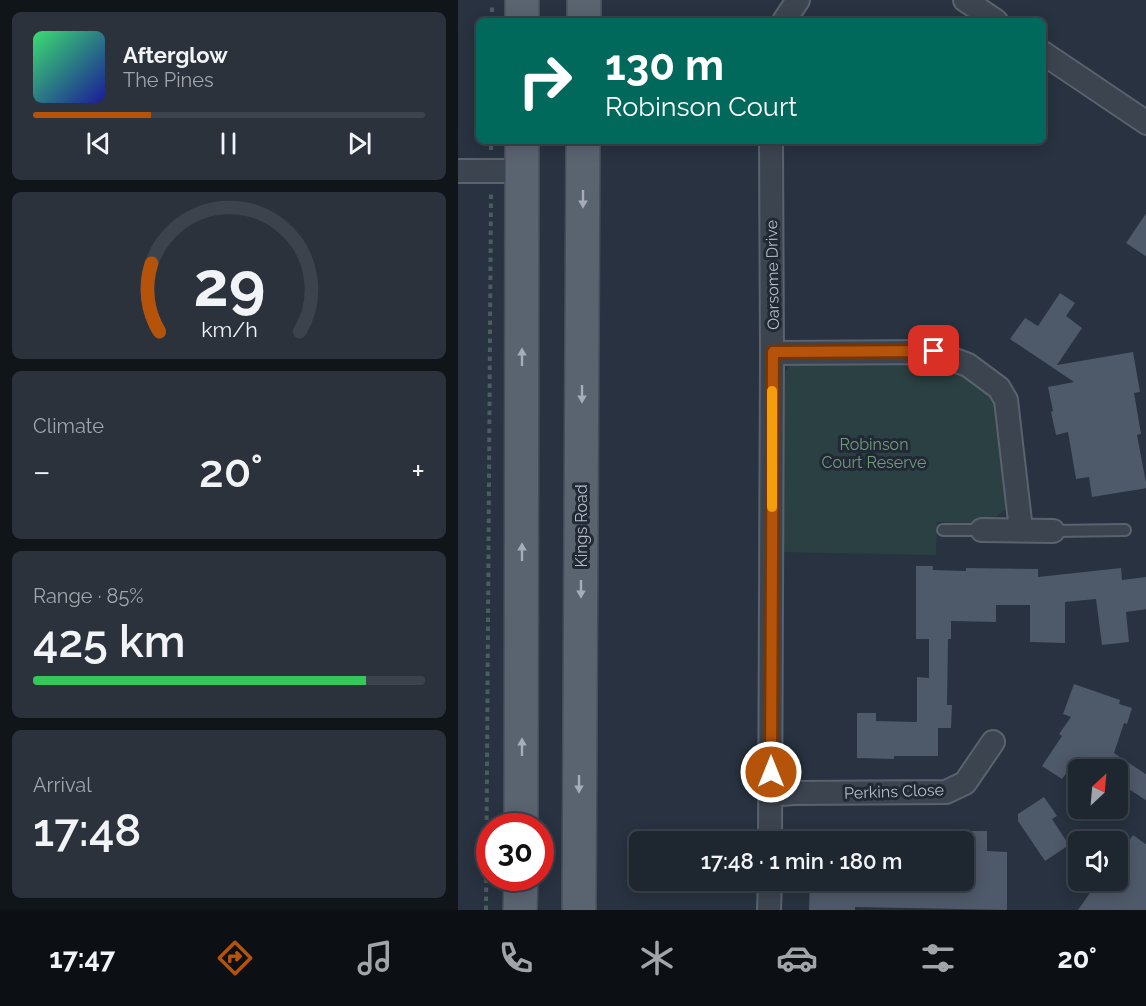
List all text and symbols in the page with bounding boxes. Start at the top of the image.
text: 130 m [605,41,724,90]
text: Afterglow [123,42,228,68]
icon: right [506,42,584,120]
text: The Pines [123,68,214,92]
text: Robinson Court [605,91,797,122]
icon: previous [82,127,115,160]
icon: pause [212,127,245,160]
icon: next [343,127,376,160]
one-way arrow [578,190,588,209]
street label: Oarsome Drive [762,220,783,330]
text: 29 [193,248,265,322]
text: km/h [201,318,257,343]
pin [908,325,959,376]
icon: arrive [917,334,950,367]
one-way arrow [517,348,527,367]
one-way arrow [577,385,587,404]
text: Climate [33,414,104,438]
park label: Robinson Court Reserve [821,435,927,472]
text: 20° [199,445,263,498]
text: − [33,452,51,491]
text: + [411,452,425,491]
street label: Kings Road [572,484,591,568]
one-way arrow [517,543,527,562]
one-way arrow [576,580,586,599]
text: Range · 85% [33,584,144,608]
text: 425 km [33,615,185,668]
one-way arrow [517,738,527,757]
position arrow [739,740,803,804]
north arrow [1068,759,1128,819]
map controls [1068,759,1128,891]
text: Arrival [33,773,92,797]
one-way arrow [575,775,584,794]
street label: Perkins Close [844,780,944,803]
text: 17:48 [33,804,141,857]
speed limit sign: 30 [476,813,554,891]
button: sound [1068,831,1128,891]
text: 17:48 · 1 min · 180 m [701,848,902,874]
icon: directions [214,937,256,979]
icon: music [354,937,396,979]
icon: phone [495,937,537,979]
icon: climate [636,937,678,979]
icon: car [776,937,818,979]
icon: filters [917,937,959,979]
text: 17:47 [49,943,115,974]
text: 20° [1058,943,1097,974]

